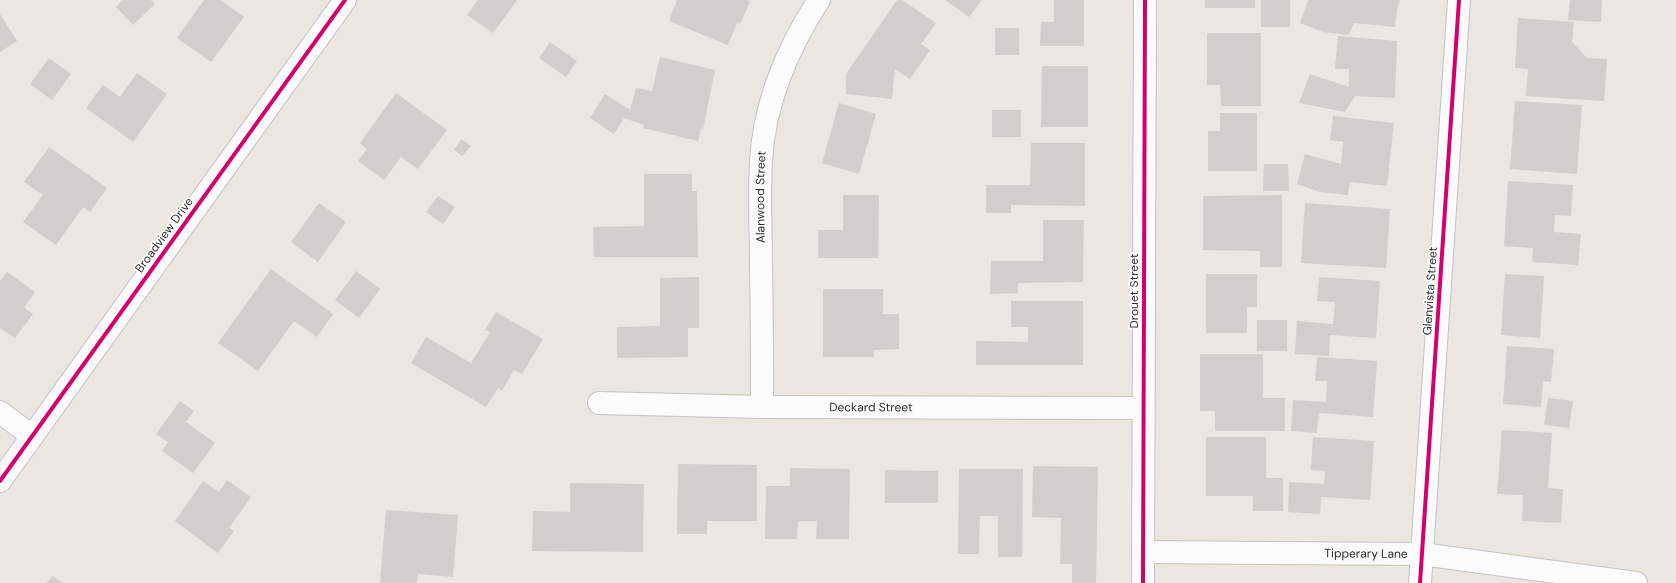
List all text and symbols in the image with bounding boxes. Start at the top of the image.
street label: Alanwood Street [752,150,770,243]
street label: Broadview Drive [131,194,197,276]
street label: Glenvista Street [1419,246,1441,336]
street label: Drouet Street [1126,253,1142,328]
street label: Deckard Street [829,399,913,415]
street label: Tipperary Lane [1324,545,1408,562]

